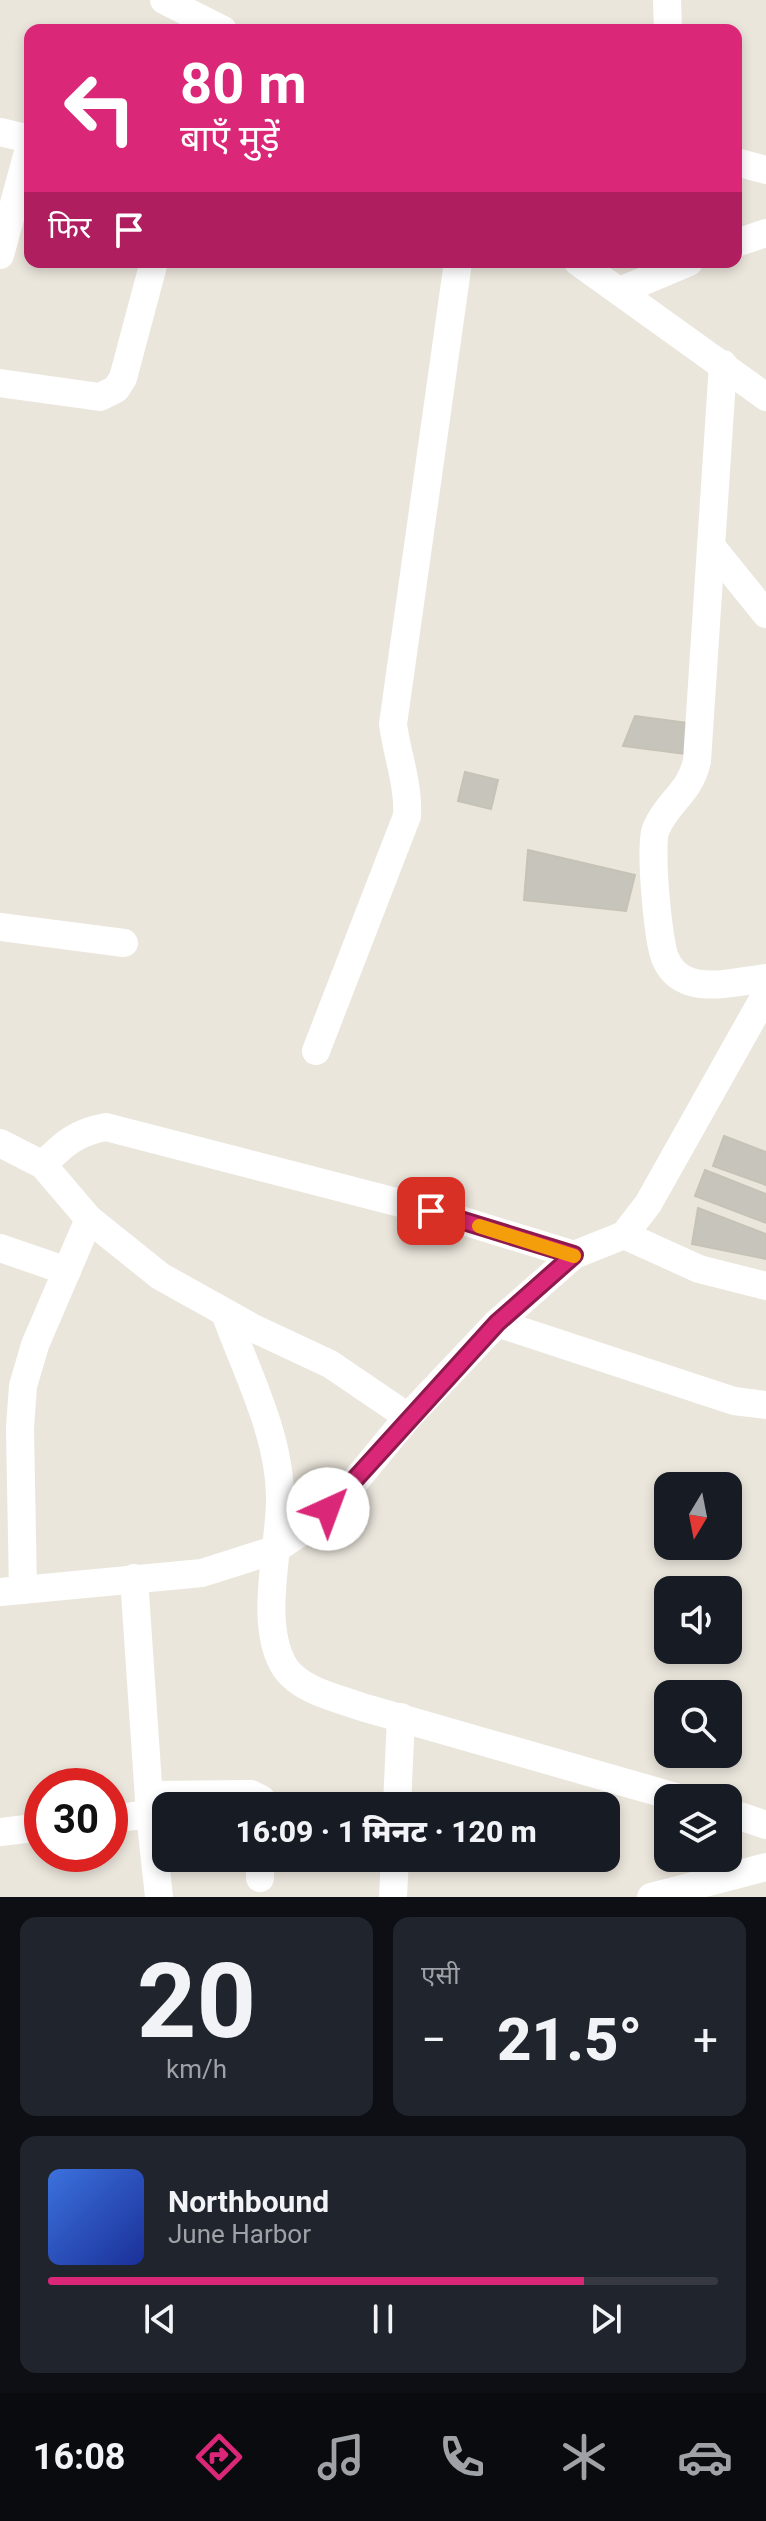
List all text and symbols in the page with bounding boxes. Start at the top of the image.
text: 80 m [180,51,307,117]
icon: left [48,56,152,160]
text: बाएँ मुड़ें [180,118,280,160]
icon: arrive [107,208,151,252]
text: फिर [48,210,91,245]
pin [397,1177,465,1245]
icon: arrive [409,1189,453,1233]
position arrow [286,1467,370,1551]
north arrow [654,1472,742,1560]
map controls [654,1472,742,1872]
button: sound [654,1576,742,1664]
button: search [654,1680,742,1768]
speed limit sign: 30 [24,1768,128,1872]
button: layers [654,1784,742,1872]
text: 16:09 · 1 मिनट · 120 m [235,1814,537,1849]
text: 20 [137,1941,256,2062]
text: एसी [421,1960,460,1990]
text: 21.5° [497,2004,642,2075]
text: − [421,2014,446,2066]
text: + [693,2014,718,2066]
text: km/h [166,2054,227,2084]
text: Northbound [168,2184,329,2219]
text: June Harbor [168,2219,311,2249]
icon: previous [138,2297,182,2341]
icon: pause [361,2297,405,2341]
icon: next [584,2297,628,2341]
icon: directions [191,2429,247,2485]
icon: music [313,2429,369,2485]
icon: phone [434,2429,490,2485]
icon: climate [556,2429,612,2485]
icon: car [677,2429,733,2485]
text: 16:08 [33,2436,126,2478]

